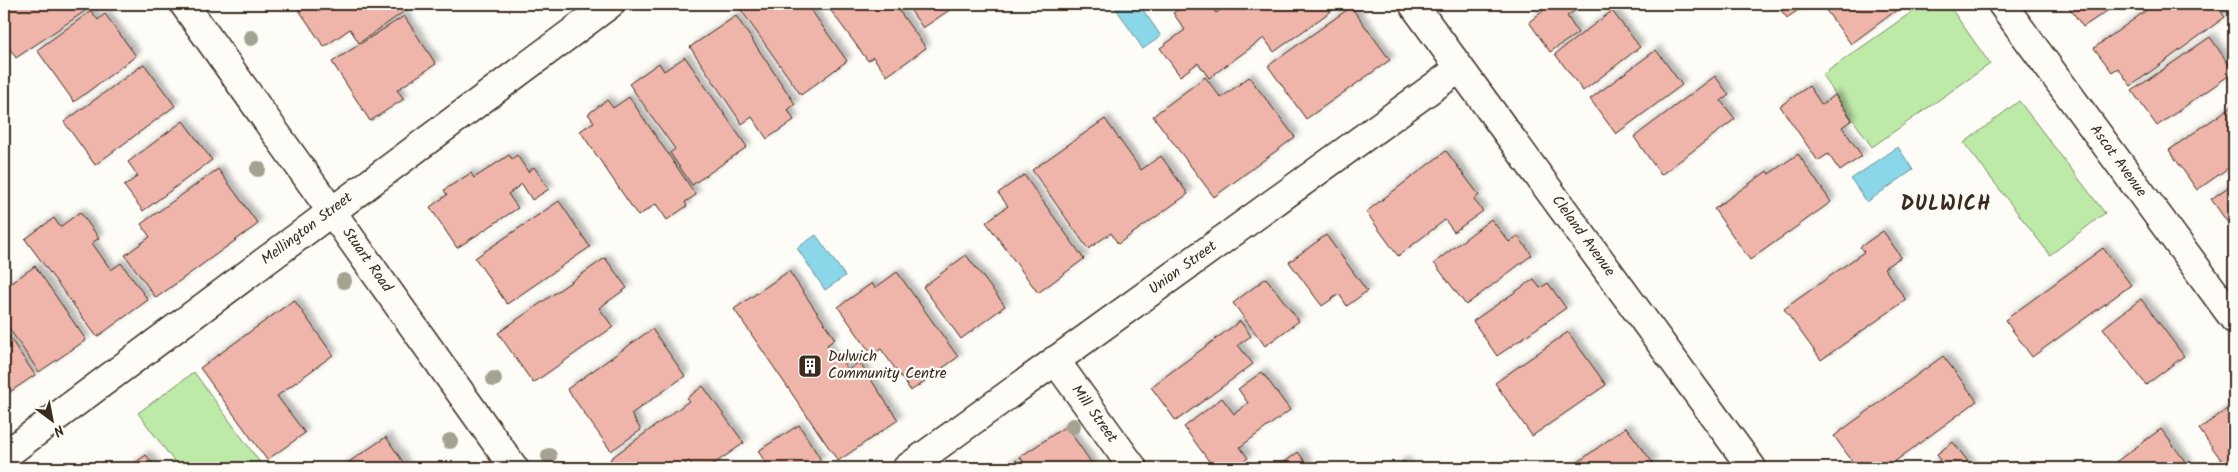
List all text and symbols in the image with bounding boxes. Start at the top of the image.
street label: Ascot Avenue [2083,120,2153,203]
street label: Mellington Street [256,186,358,271]
district label: DULWICH [1901,189,1991,221]
street label: Cleland Avenue [1545,190,1621,282]
street label: Stuart Road [336,222,399,298]
street label: Union Street [1144,235,1222,301]
place label: Dulwich Community Centre [828,345,947,386]
building icon: Dulwich Community Centre [797,353,823,379]
street label: Mill Street [1065,380,1123,448]
north arrow [28,394,78,444]
text: N [49,419,68,442]

